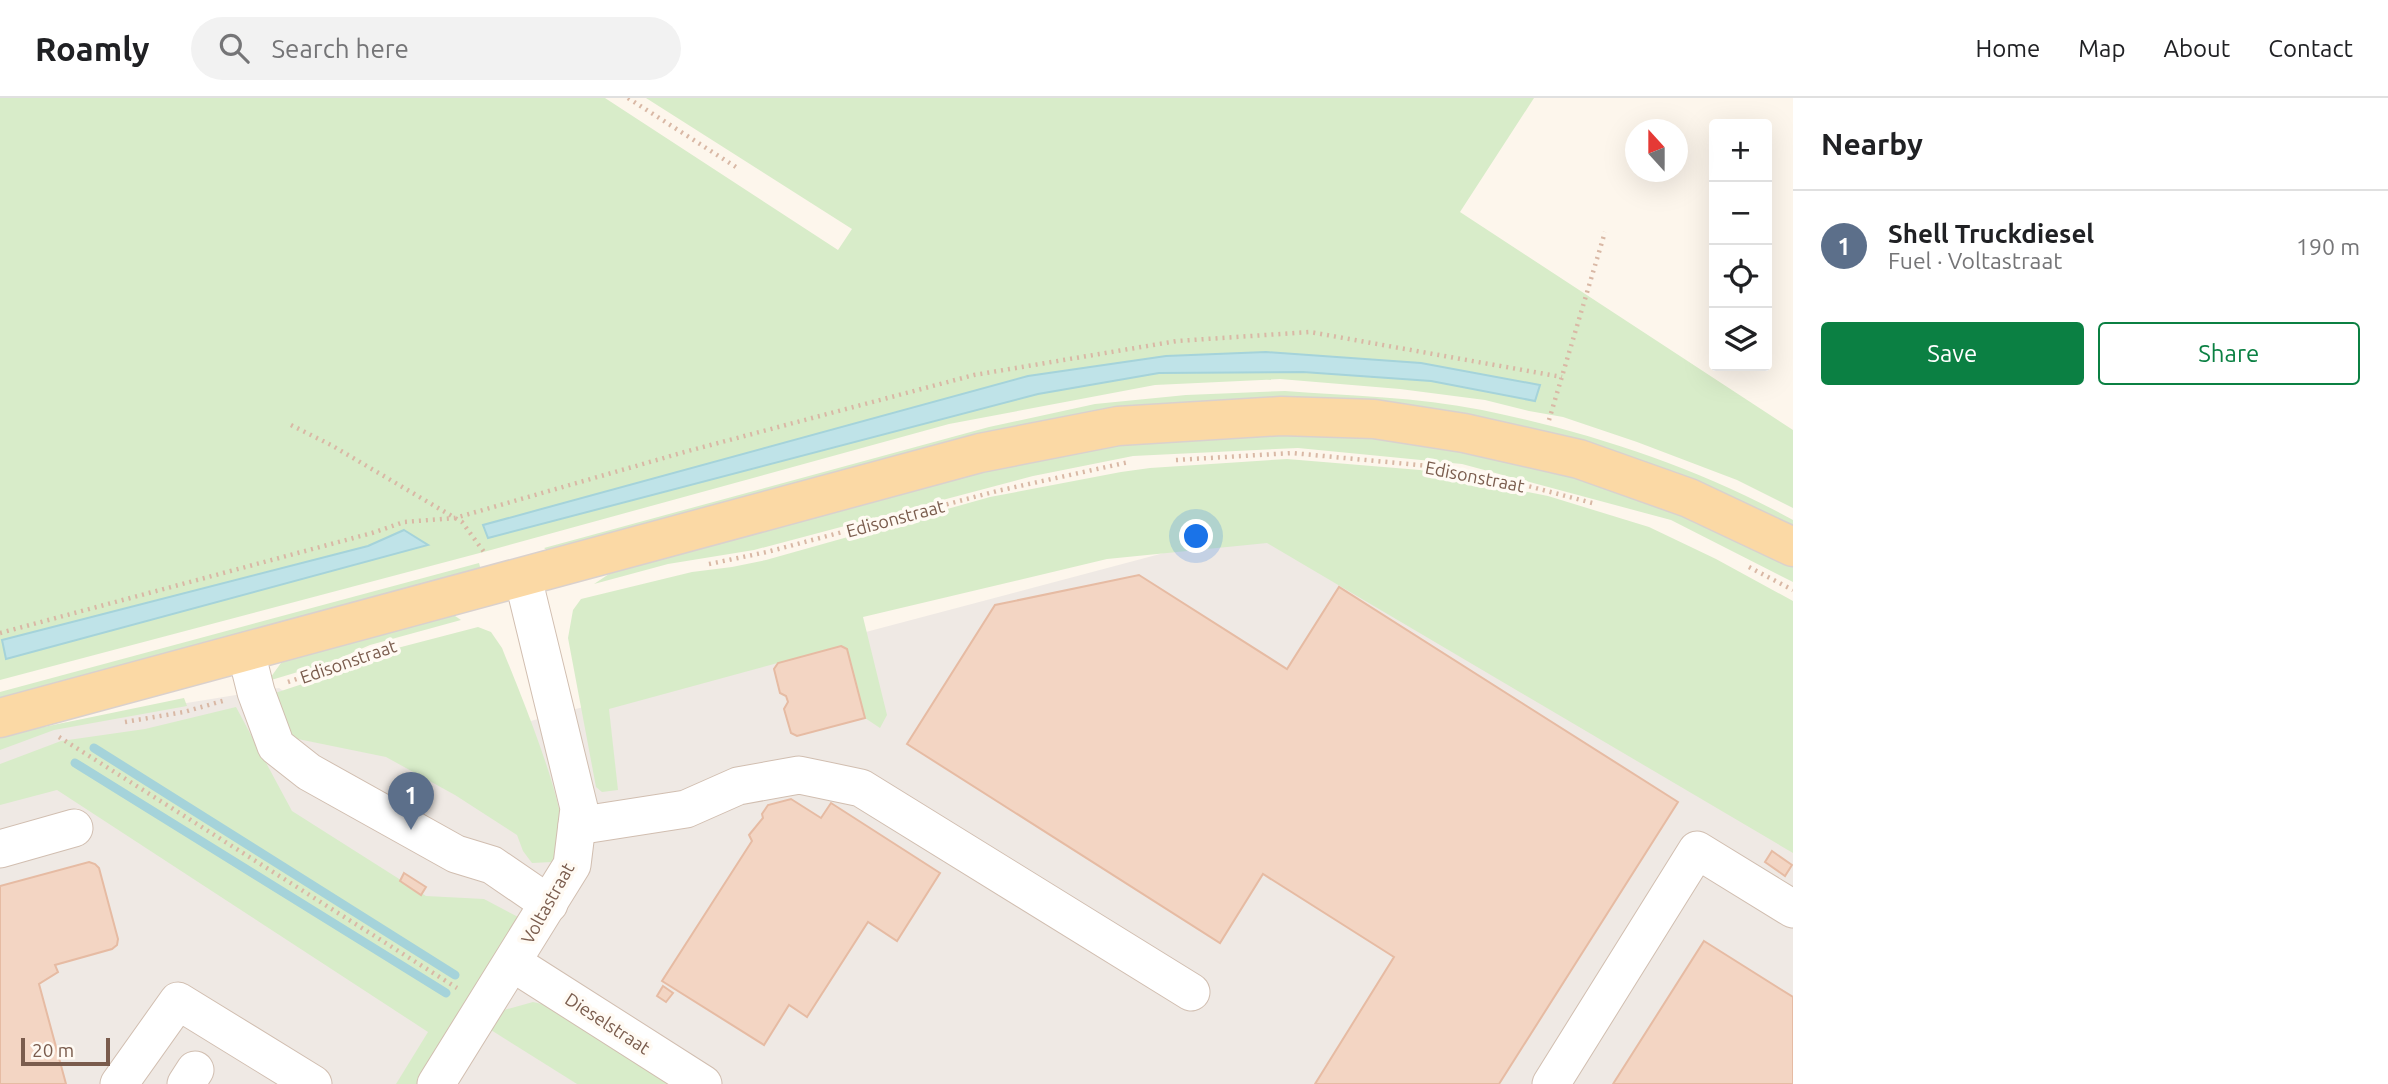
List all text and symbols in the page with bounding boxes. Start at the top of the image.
search box [191,17,681,80]
icon: search [215,29,253,67]
text: Roamly [35,30,149,67]
text: Search here [271,34,409,63]
text: Home [1975,35,2040,62]
text: Map [2078,35,2125,62]
text: About [2163,35,2230,62]
text: Contact [2268,35,2353,62]
north arrow [1625,119,1688,182]
map controls [1709,119,1772,371]
button: + [1709,119,1772,182]
text: Nearby [1821,127,1923,161]
button: − [1709,182,1772,245]
text: Shell Truckdiesel [1888,219,2094,248]
text: 1 [1838,234,1850,259]
text: 190 m [2296,234,2360,259]
button: locate [1709,245,1772,308]
text: Fuel · Voltastraat [1888,248,2062,273]
button: layers [1709,308,1772,371]
button: Save [1821,322,2084,385]
button: Share [2098,322,2360,385]
street label: Edisonstraat [1424,457,1526,495]
street label: Edisonstraat [844,495,946,541]
your location [1179,519,1213,553]
street label: Edisonstraat [297,635,399,687]
pin: 1 [388,772,434,830]
street label: Voltastraat [517,859,577,947]
street label: Dieselstraat [562,988,654,1058]
scale bar [21,1035,110,1067]
text: 20 m [32,1039,74,1061]

